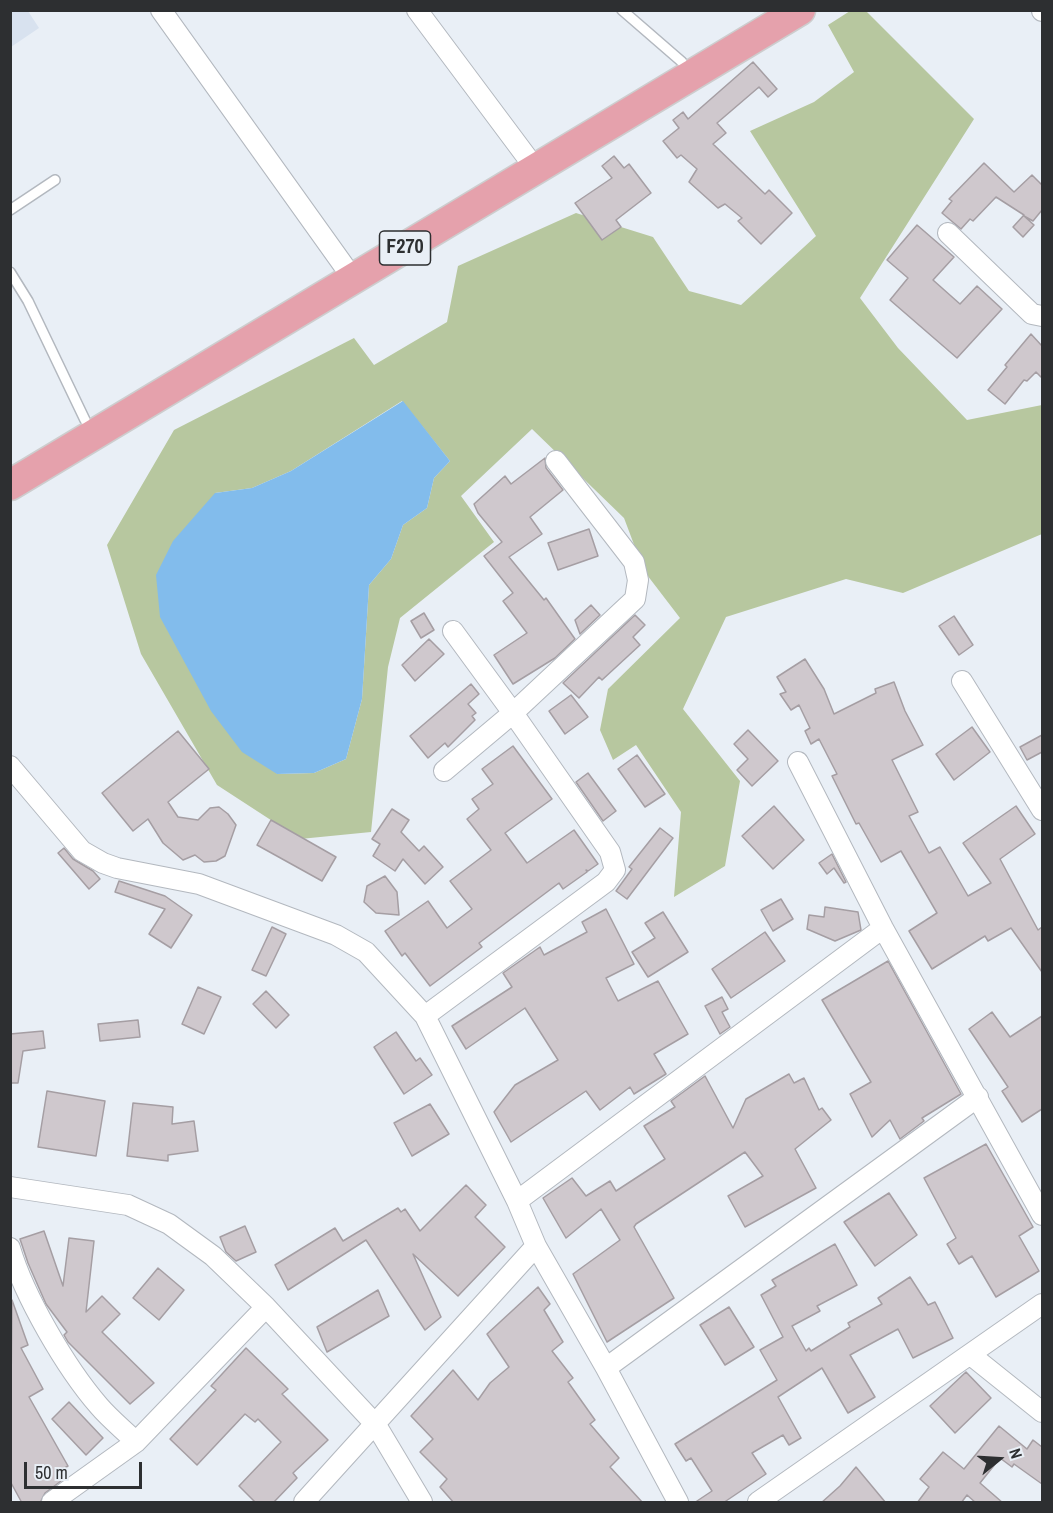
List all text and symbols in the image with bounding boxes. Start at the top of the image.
road number: F270 [380,231,430,265]
north arrow [969,1429,1029,1489]
text: N [1004,1446,1028,1461]
scale bar [27,1450,146,1488]
text: 50 m [35,1460,68,1485]

